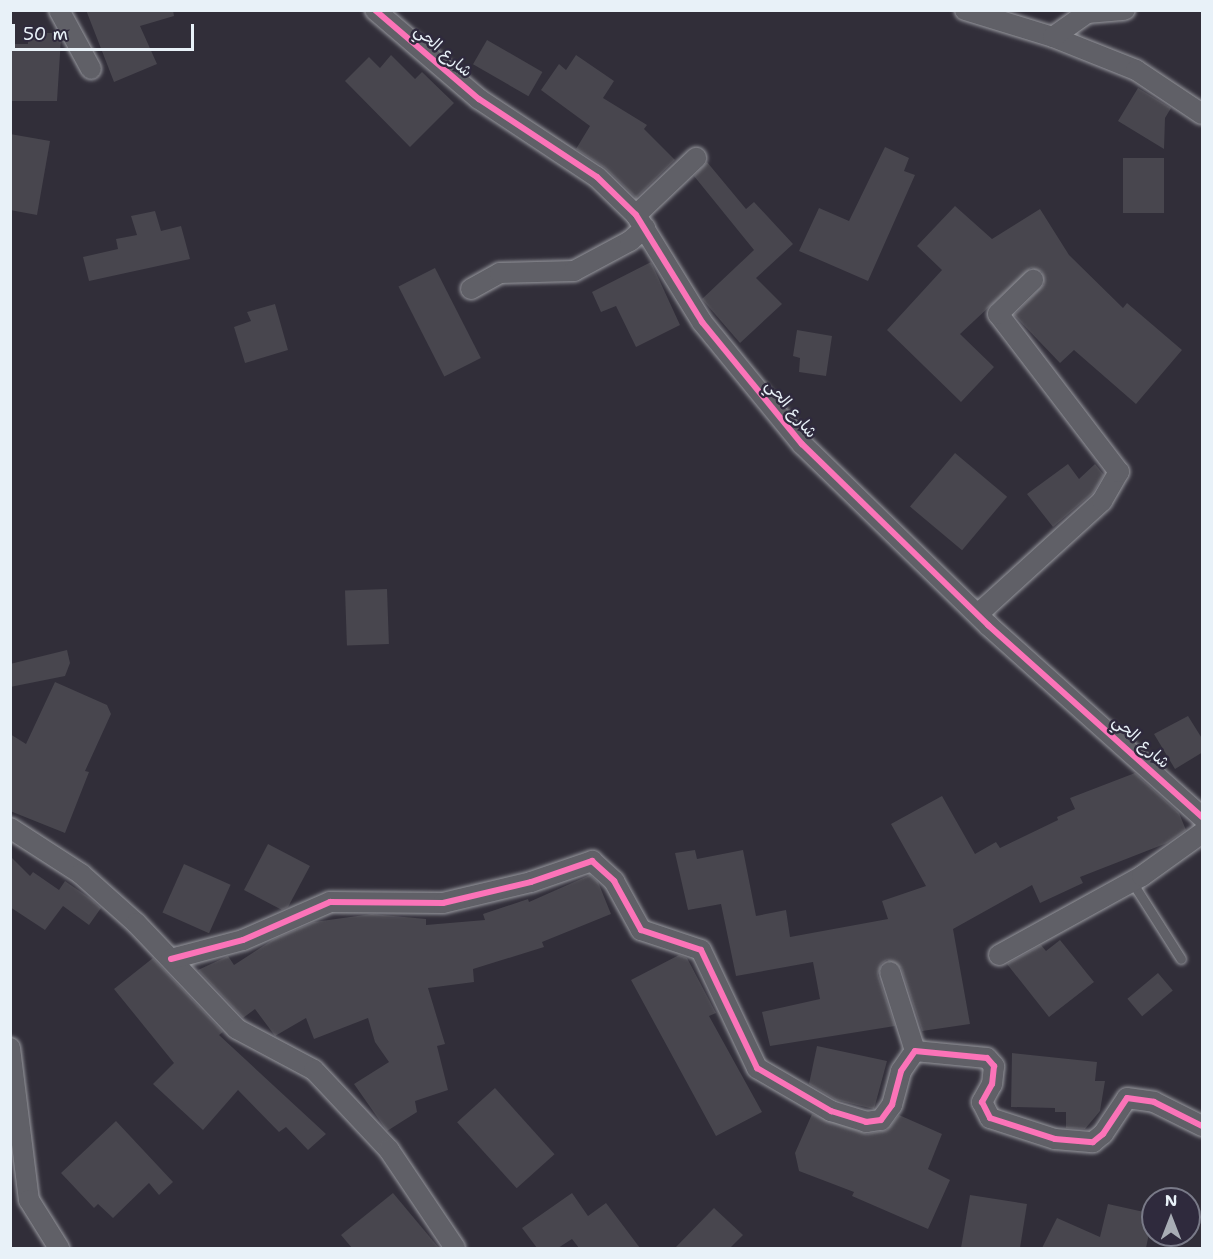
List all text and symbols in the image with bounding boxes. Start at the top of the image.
scale bar [15,12,196,50]
street label: شارع الحي [410,21,476,81]
text: 50 m [23,22,68,46]
street label: شارع الحي [761,376,821,442]
street label: شارع الحي [1109,711,1173,773]
north arrow [1141,1187,1201,1247]
text: N [1165,1190,1177,1211]

